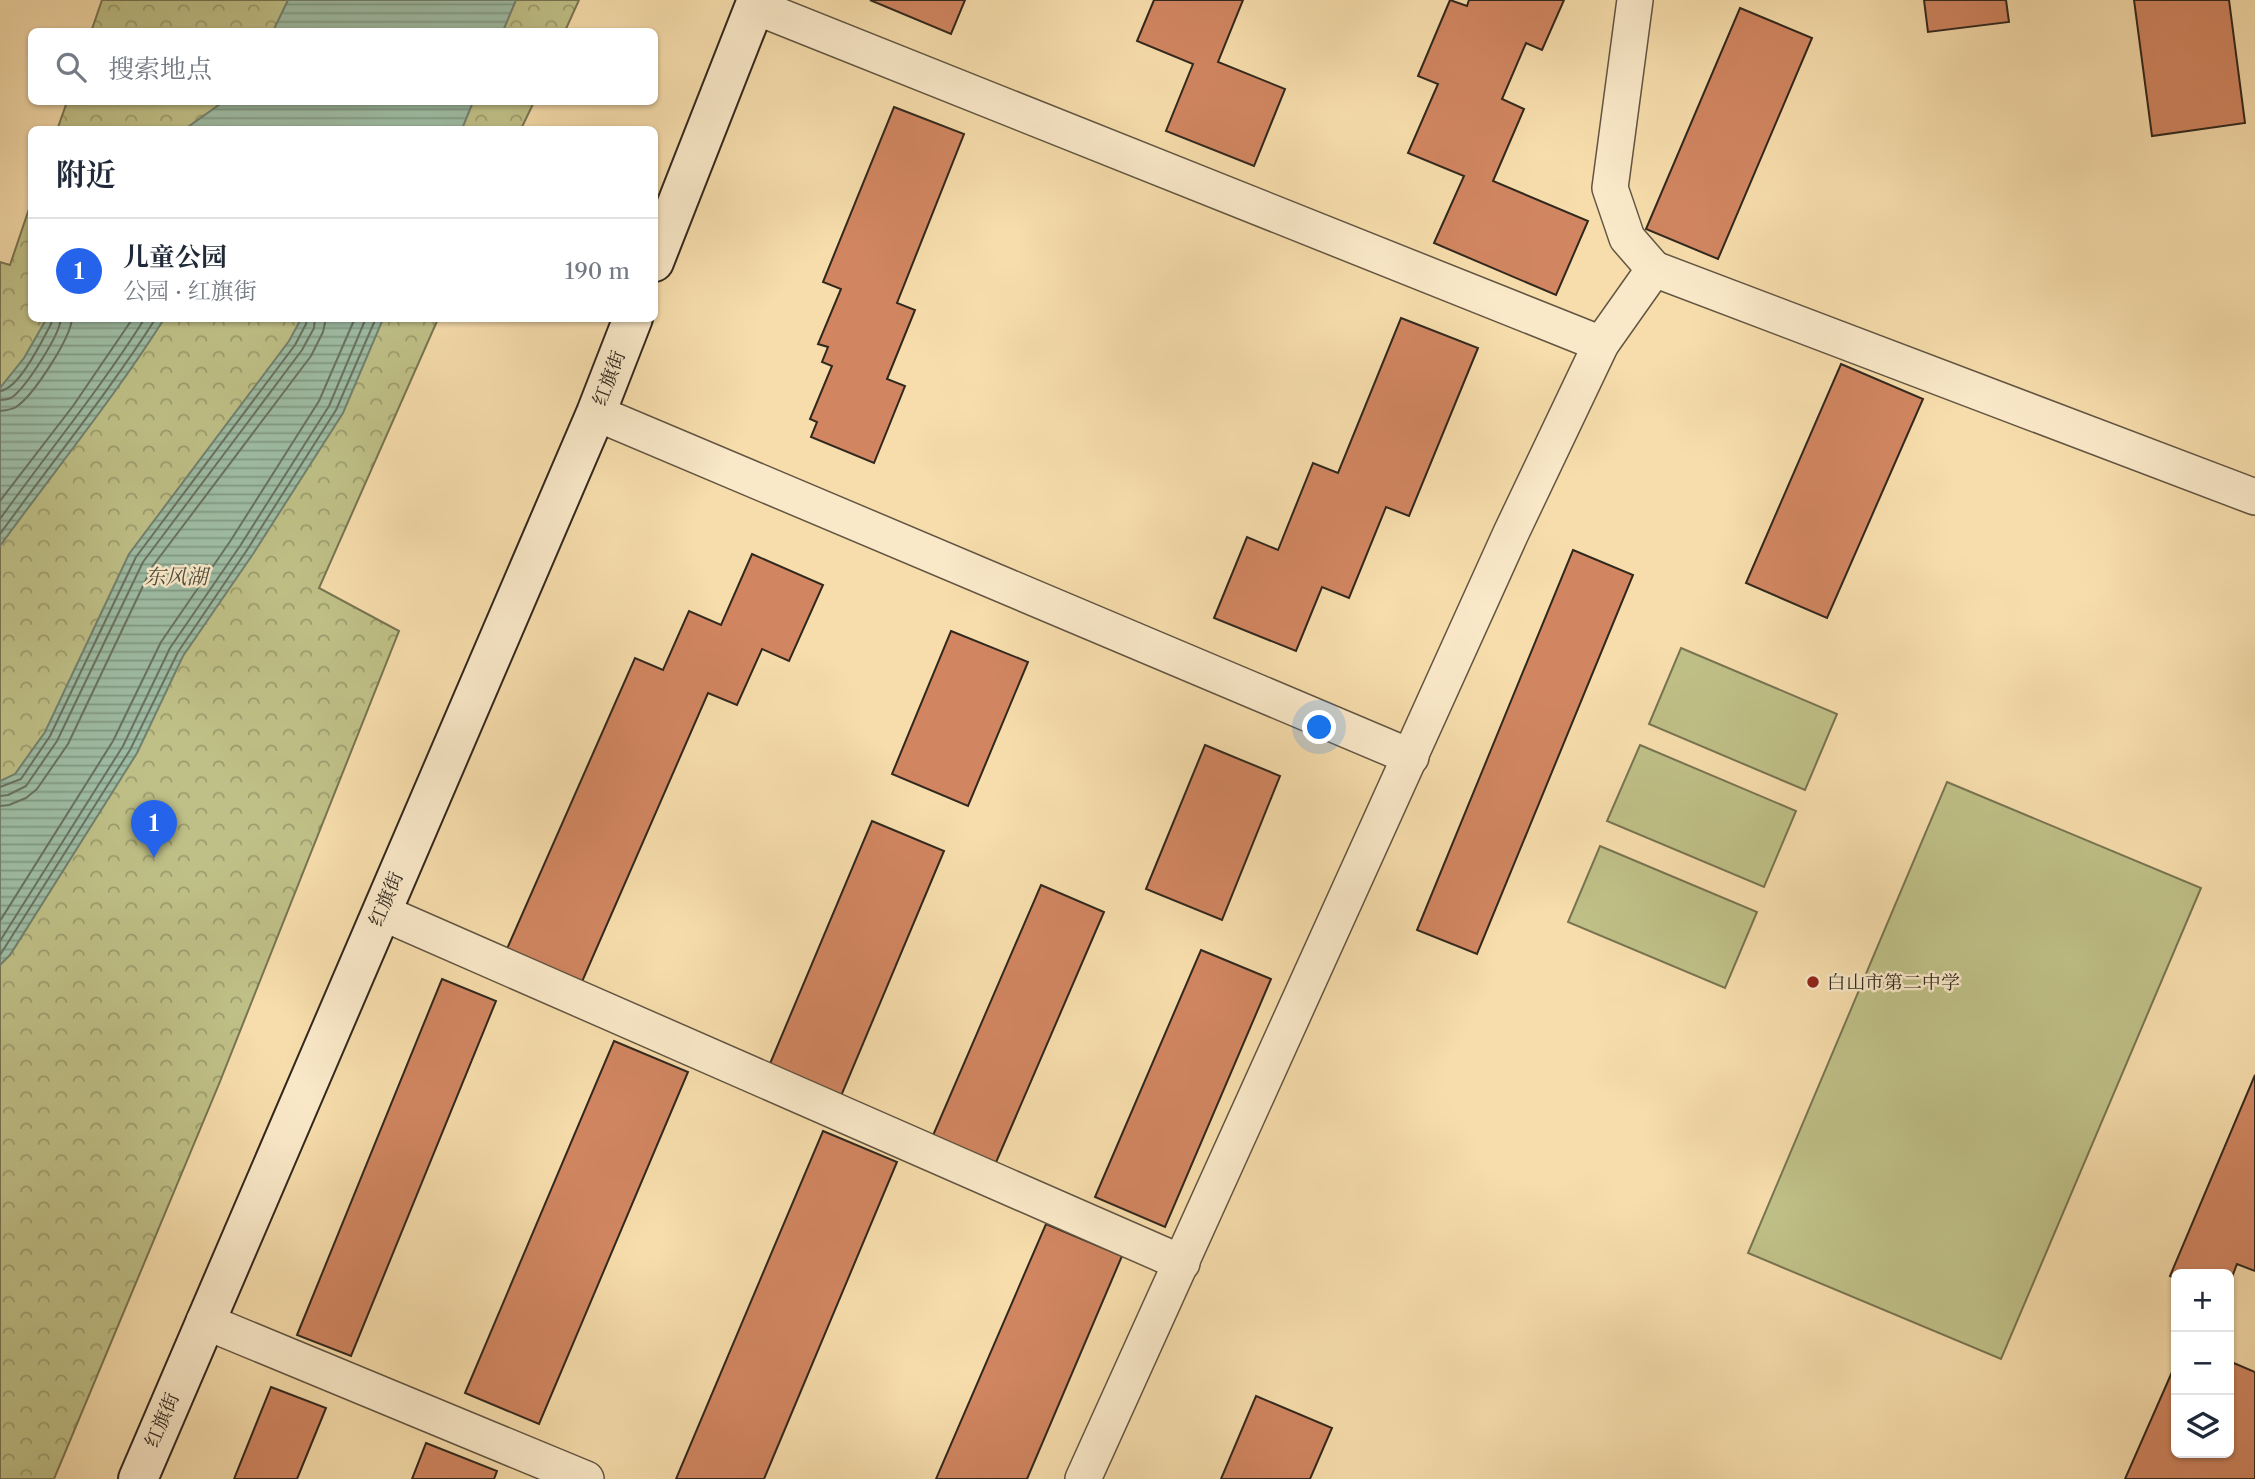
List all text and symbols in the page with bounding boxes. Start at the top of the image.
search box [28,28,658,105]
icon: search [52,48,90,86]
text: 搜索地点 [108,53,212,85]
text: 附近 [56,156,116,193]
text: 儿童公园 [123,241,227,273]
text: 1 [74,257,84,285]
text: 190 m [565,257,630,285]
text: 公园 · 红旗街 [123,277,257,305]
street label: 红旗街 [588,347,630,409]
water label: 东风湖 [145,564,211,589]
your location [1302,710,1336,744]
pin: 1 [131,800,177,858]
street label: 红旗街 [364,868,408,930]
place label: 白山市第二中学 [1827,971,1960,994]
marker: 白山市第二中学 [1805,974,1821,990]
map controls [2171,1269,2234,1458]
button: + [2171,1269,2234,1332]
button: − [2171,1332,2234,1395]
street label: 红旗街 [140,1389,184,1451]
button: layers [2171,1395,2234,1458]

